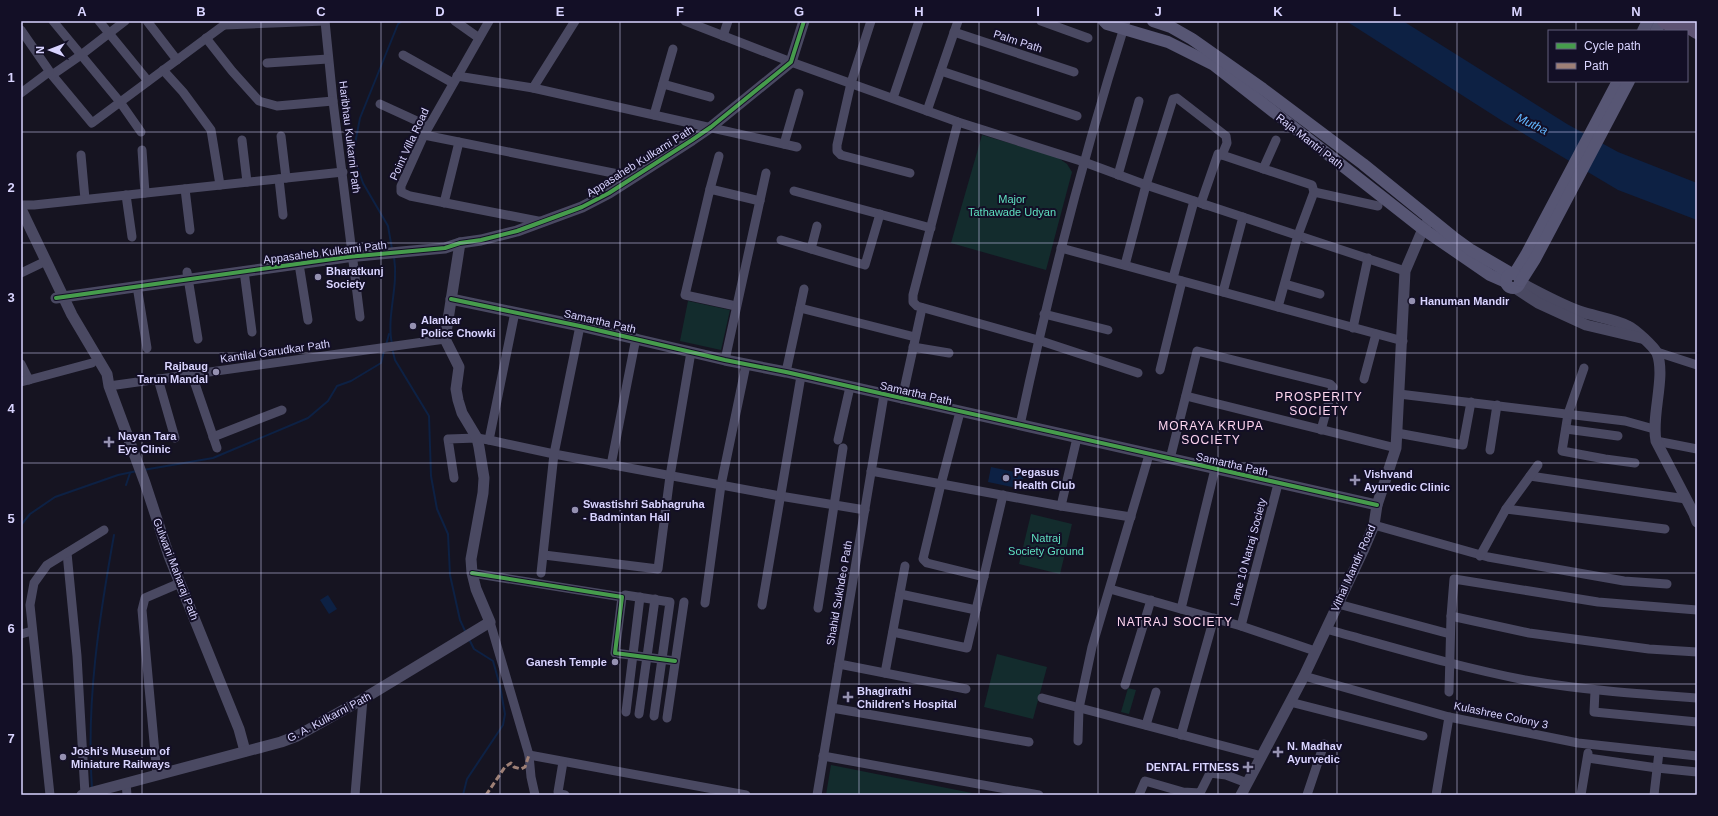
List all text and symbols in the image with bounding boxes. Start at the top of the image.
text: A [77,4,87,19]
text: B [196,4,206,19]
text: C [316,4,326,19]
text: D [435,4,445,19]
text: E [556,4,565,19]
text: F [676,4,684,19]
text: G [794,4,804,19]
text: H [914,4,924,19]
text: I [1036,4,1040,19]
text: J [1154,4,1162,19]
text: K [1273,4,1283,19]
text: L [1393,4,1401,19]
text: M [1512,4,1522,19]
text: N [1631,4,1641,19]
street label: Palm Path [992,27,1044,55]
north arrow [30,30,70,70]
legend [1548,30,1688,82]
text: Cycle path [1584,39,1641,53]
text: N [34,46,46,54]
text: Path [1584,59,1609,73]
text: 1 [7,70,15,85]
street label: Haribhau Kulkarni Path [337,80,363,194]
street label: Point Villa Road [387,106,431,182]
water label: Mutha [1514,110,1550,138]
street label: Raja Mantri Path [1274,111,1346,171]
street label: Appasaheb Kulkarni Path [584,123,696,199]
text: 2 [7,180,15,195]
park label: Major Tathawade Udyan [968,193,1056,218]
street label: Appasaheb Kulkarni Path [263,238,387,266]
place label: Bharatkunj Society [326,265,383,290]
marker: Bharatkunj Society [313,272,323,282]
text: 3 [7,290,15,305]
place label: Hanuman Mandir [1420,295,1510,307]
marker: Hanuman Mandir [1407,296,1417,306]
street label: Samartha Path [563,307,637,335]
place label: Alankar Police Chowki [421,314,496,339]
marker: Alankar Police Chowki [408,321,418,331]
street label: Kantilal Garudkar Path [219,337,331,365]
place label: Rajbaug Tarun Mandal [137,360,208,385]
marker: Rajbaug Tarun Mandal [211,367,221,377]
street label: Samartha Path [879,379,953,407]
district label: PROSPERITY SOCIETY [1275,390,1363,418]
text: 4 [7,401,15,416]
district label: MORAYA KRUPA SOCIETY [1158,419,1264,447]
place label: Nayan Tara Eye Clinic [118,430,177,455]
marker: Nayan Tara Eye Clinic [103,436,115,448]
street label: Samartha Path [1195,450,1269,478]
place label: Pegasus Health Club [1014,466,1075,491]
place label: Vishvand Ayurvedic Clinic [1364,468,1450,493]
marker: Pegasus Health Club [1001,473,1011,483]
marker: Vishvand Ayurvedic Clinic [1349,474,1361,486]
street label: Lane 10 Natraj Society [1228,496,1268,607]
place label: Swastishri Sabhagruha - Badmintan Hall [583,498,706,523]
marker: Swastishri Sabhagruha - Badmintan Hall [570,505,580,515]
text: 5 [7,511,15,526]
street label: Gulwani Maharaj Path [151,516,201,622]
street label: Vithal Mandir Road [1329,523,1377,613]
park label: Natraj Society Ground [1008,532,1084,557]
street label: Shahid Sukhdeo Path [824,540,854,646]
district label: NATRAJ SOCIETY [1117,615,1233,629]
text: 6 [7,621,15,636]
place label: Ganesh Temple [526,656,607,668]
marker: Ganesh Temple [610,657,620,667]
place label: Bhagirathi Children's Hospital [857,685,957,710]
street label: G. A. Kulkarni Path [285,690,373,744]
marker: Bhagirathi Children's Hospital [842,691,854,703]
street label: Kulashree Colony 3 [1453,699,1549,731]
text: 7 [7,731,15,746]
place label: N. Madhav Ayurvedic [1287,740,1343,765]
place label: Joshi's Museum of Miniature Railways [71,745,170,770]
marker: N. Madhav Ayurvedic [1272,746,1284,758]
marker: Joshi's Museum of Miniature Railways [58,752,68,762]
place label: DENTAL FITNESS [1146,761,1239,773]
marker: DENTAL FITNESS [1242,761,1254,773]

